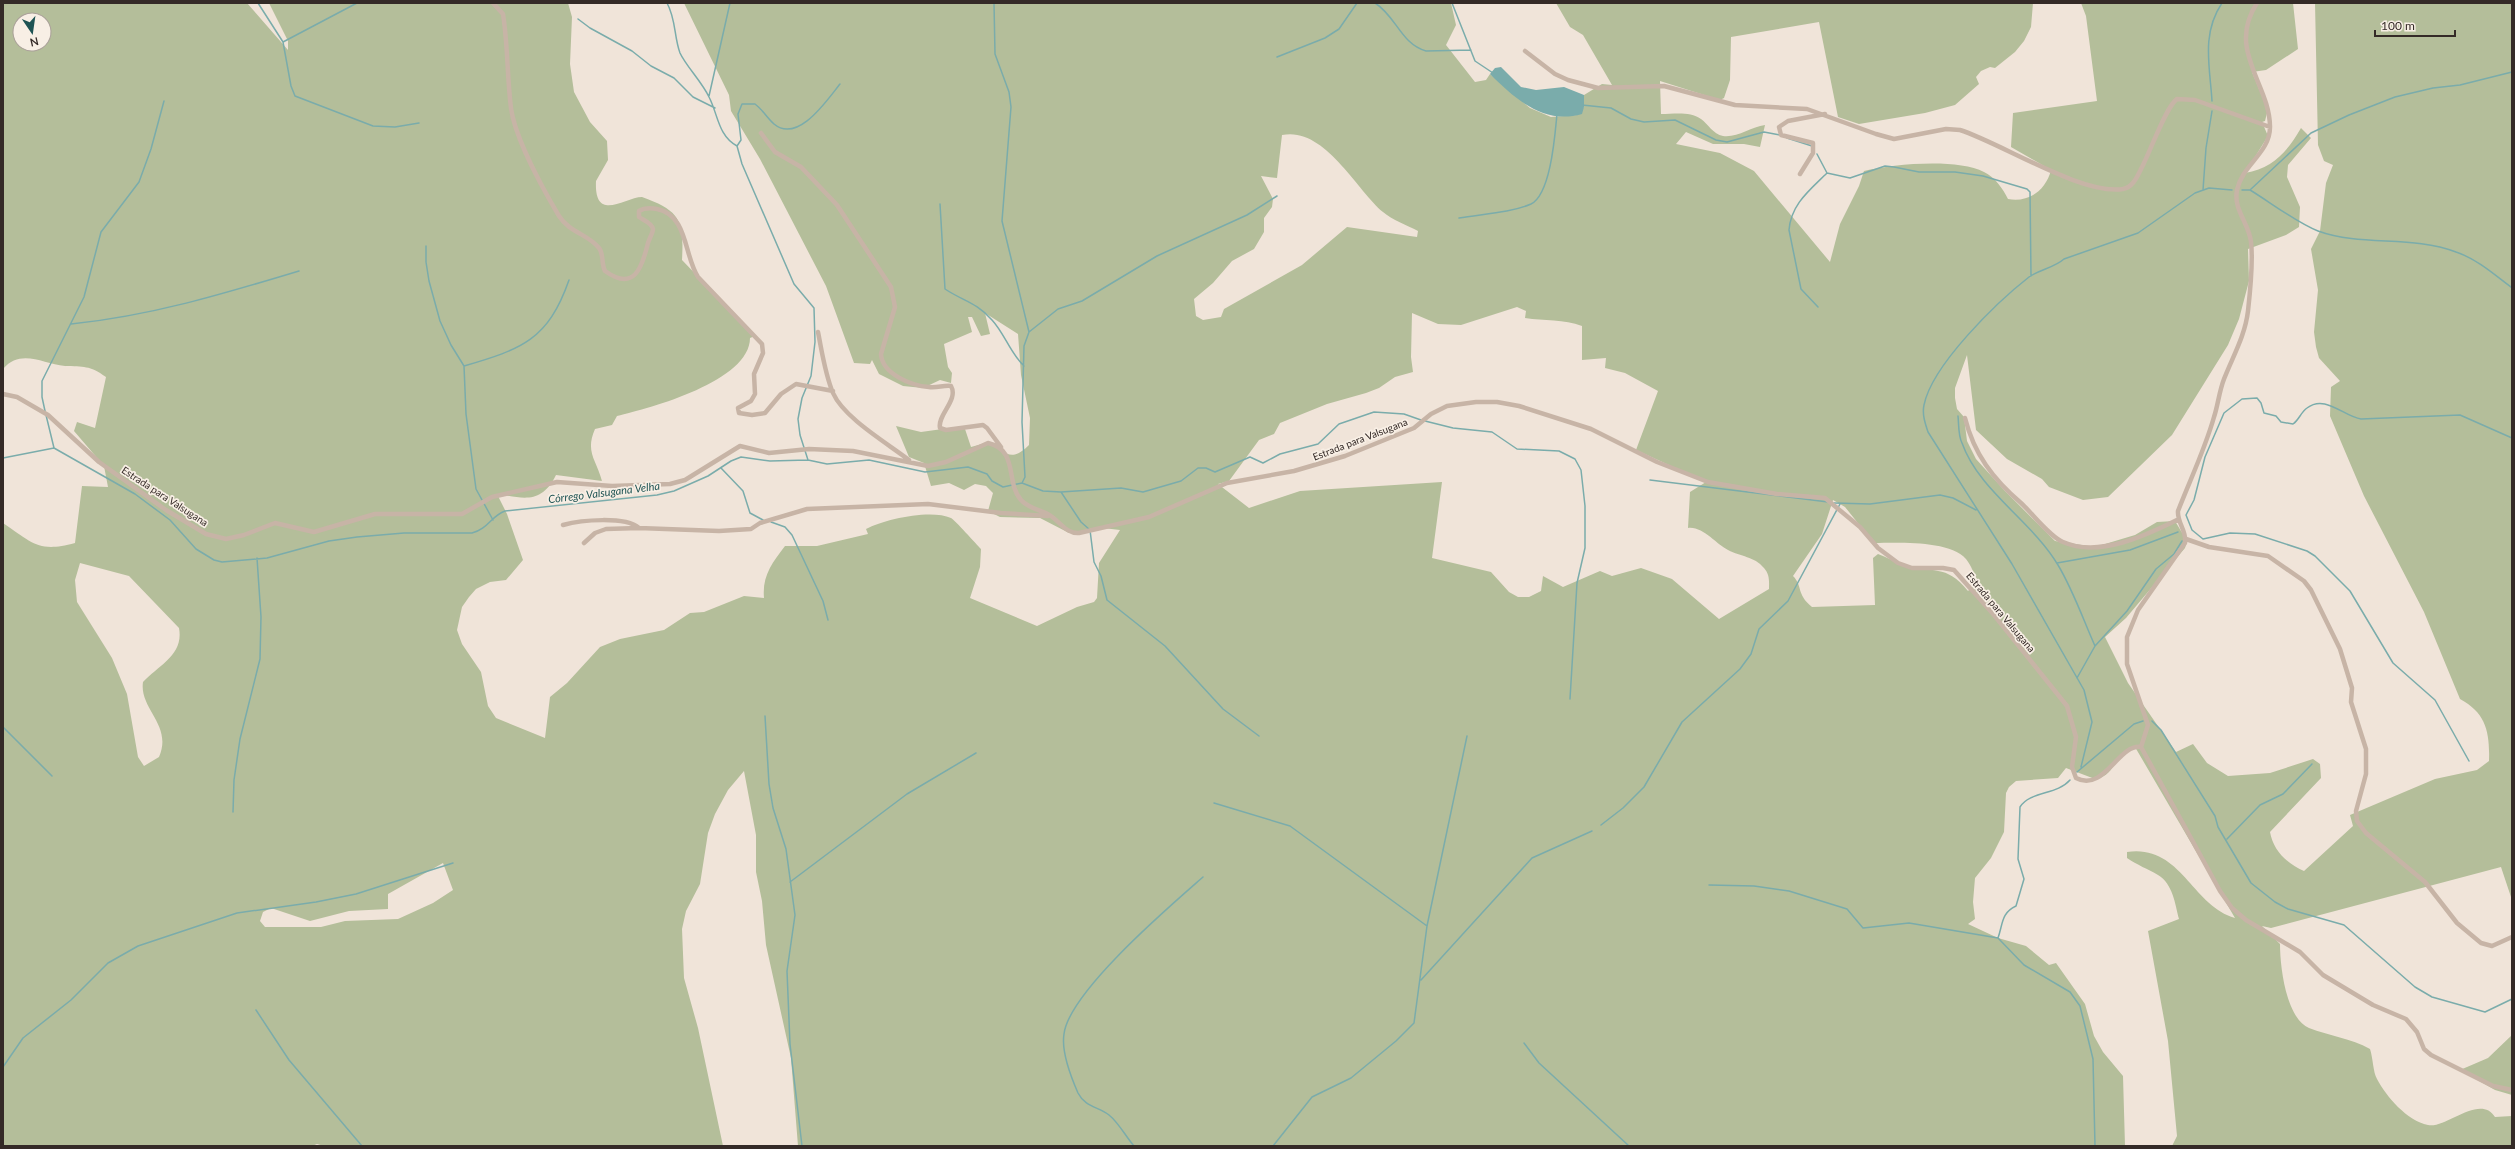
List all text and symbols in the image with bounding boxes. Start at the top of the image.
north arrow [12,12,52,52]
scale bar [2375,12,2455,38]
text: 100 m [2381,18,2415,33]
text: N [29,35,40,50]
street label: Estrada para Valsugana [1311,415,1409,463]
street label: Estrada para Valsugana [120,464,210,528]
water label: Córrego Valsugana Velha [547,479,661,505]
street label: Estrada para Valsugana [1964,570,2038,654]

